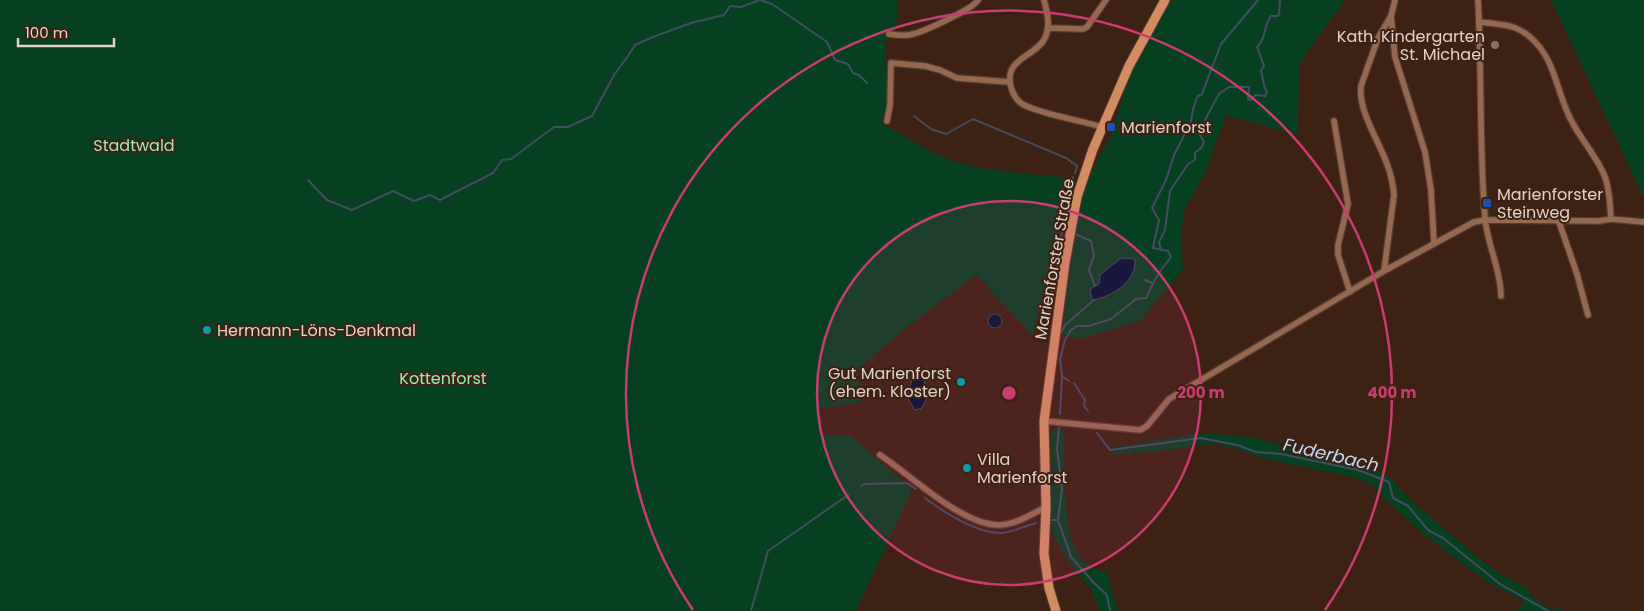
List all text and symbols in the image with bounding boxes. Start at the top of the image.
scale bar [18,15,114,47]
text: 100 m [25,22,68,43]
place label: Kath. Kindergarten St. Michael [1337,25,1485,66]
marker: Kath. Kindergarten St. Michael [1489,39,1501,51]
place label: Marienforst [1121,116,1211,139]
marker: Marienforst [1105,121,1117,133]
park label: Stadtwald [93,134,175,157]
street label: Marienforster Straße [1029,177,1080,341]
place label: Marienforster Steinweg [1497,183,1603,224]
marker: Marienforster Steinweg [1481,197,1493,209]
place label: Hermann-Löns-Denkmal [217,319,416,342]
marker: Hermann-Löns-Denkmal [201,324,213,336]
place label: Gut Marienforst (ehem. Kloster) [828,362,951,403]
park label: Kottenforst [399,367,487,390]
marker: Gut Marienforst (ehem. Kloster) [955,376,967,388]
text: 200 m [1177,382,1225,403]
text: 400 m [1368,382,1417,403]
centre of rings [1000,384,1018,402]
water label: Fuderbach [1281,431,1381,478]
place label: Villa Marienforst [977,448,1067,489]
marker: Villa Marienforst [961,462,973,474]

